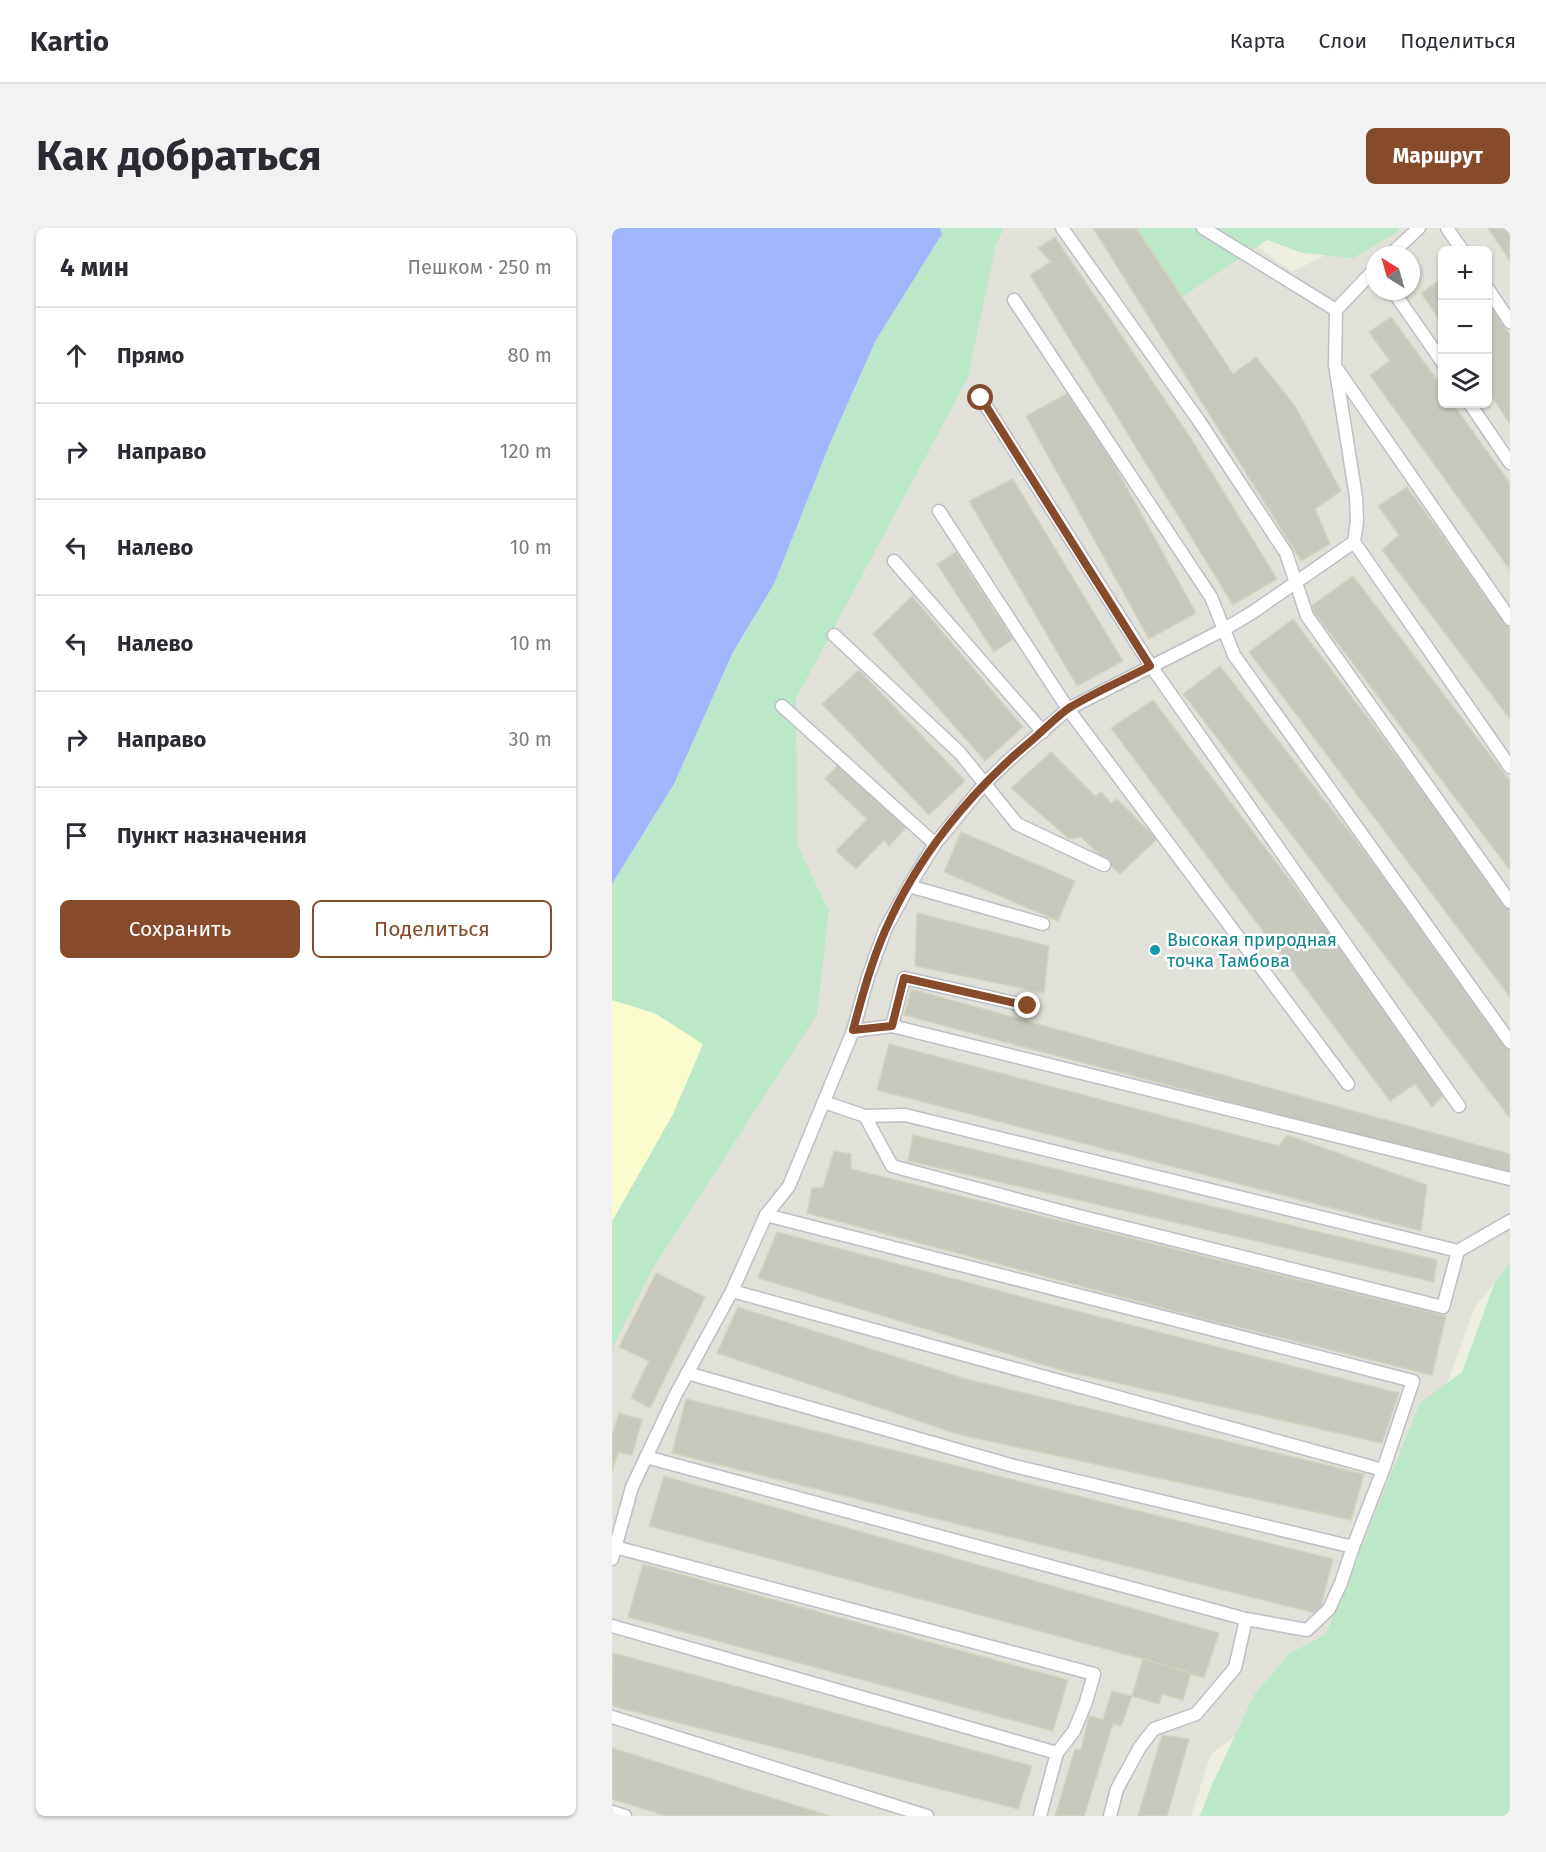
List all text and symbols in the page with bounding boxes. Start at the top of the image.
text: Kartio [30,25,109,58]
text: Карта [1230,28,1286,54]
text: Слои [1319,28,1367,54]
text: Поделиться [1400,28,1516,54]
button: Маршрут [1366,128,1510,184]
text: Как добраться [36,131,322,181]
north arrow [1366,246,1420,300]
map controls [1438,246,1492,408]
button: + [1438,246,1492,300]
text: 4 мин [60,252,129,283]
text: Пешком · 250 m [407,255,552,279]
button: − [1438,300,1492,354]
icon: ahead [60,339,93,372]
text: Прямо [117,342,184,369]
text: 80 m [507,343,552,367]
button: layers [1438,354,1492,408]
route start [967,384,993,410]
icon: right [60,435,93,468]
text: Направо [117,438,206,465]
text: 120 m [500,439,552,463]
icon: left [60,531,93,564]
text: Налево [117,534,193,561]
text: 10 m [510,535,552,559]
icon: left [60,627,93,660]
text: Налево [117,630,193,657]
text: 10 m [510,631,552,655]
icon: right [60,723,93,756]
text: Направо [117,726,206,753]
text: 30 m [508,727,552,751]
icon: arrive [60,819,93,852]
text: Пункт назначения [117,822,307,849]
button: Сохранить [60,900,300,958]
button: Поделиться [312,900,552,958]
place label: Высокая природная точка Тамбова [1167,929,1337,972]
marker: Высокая природная точка Тамбова [1148,943,1162,957]
route end [1014,992,1040,1018]

